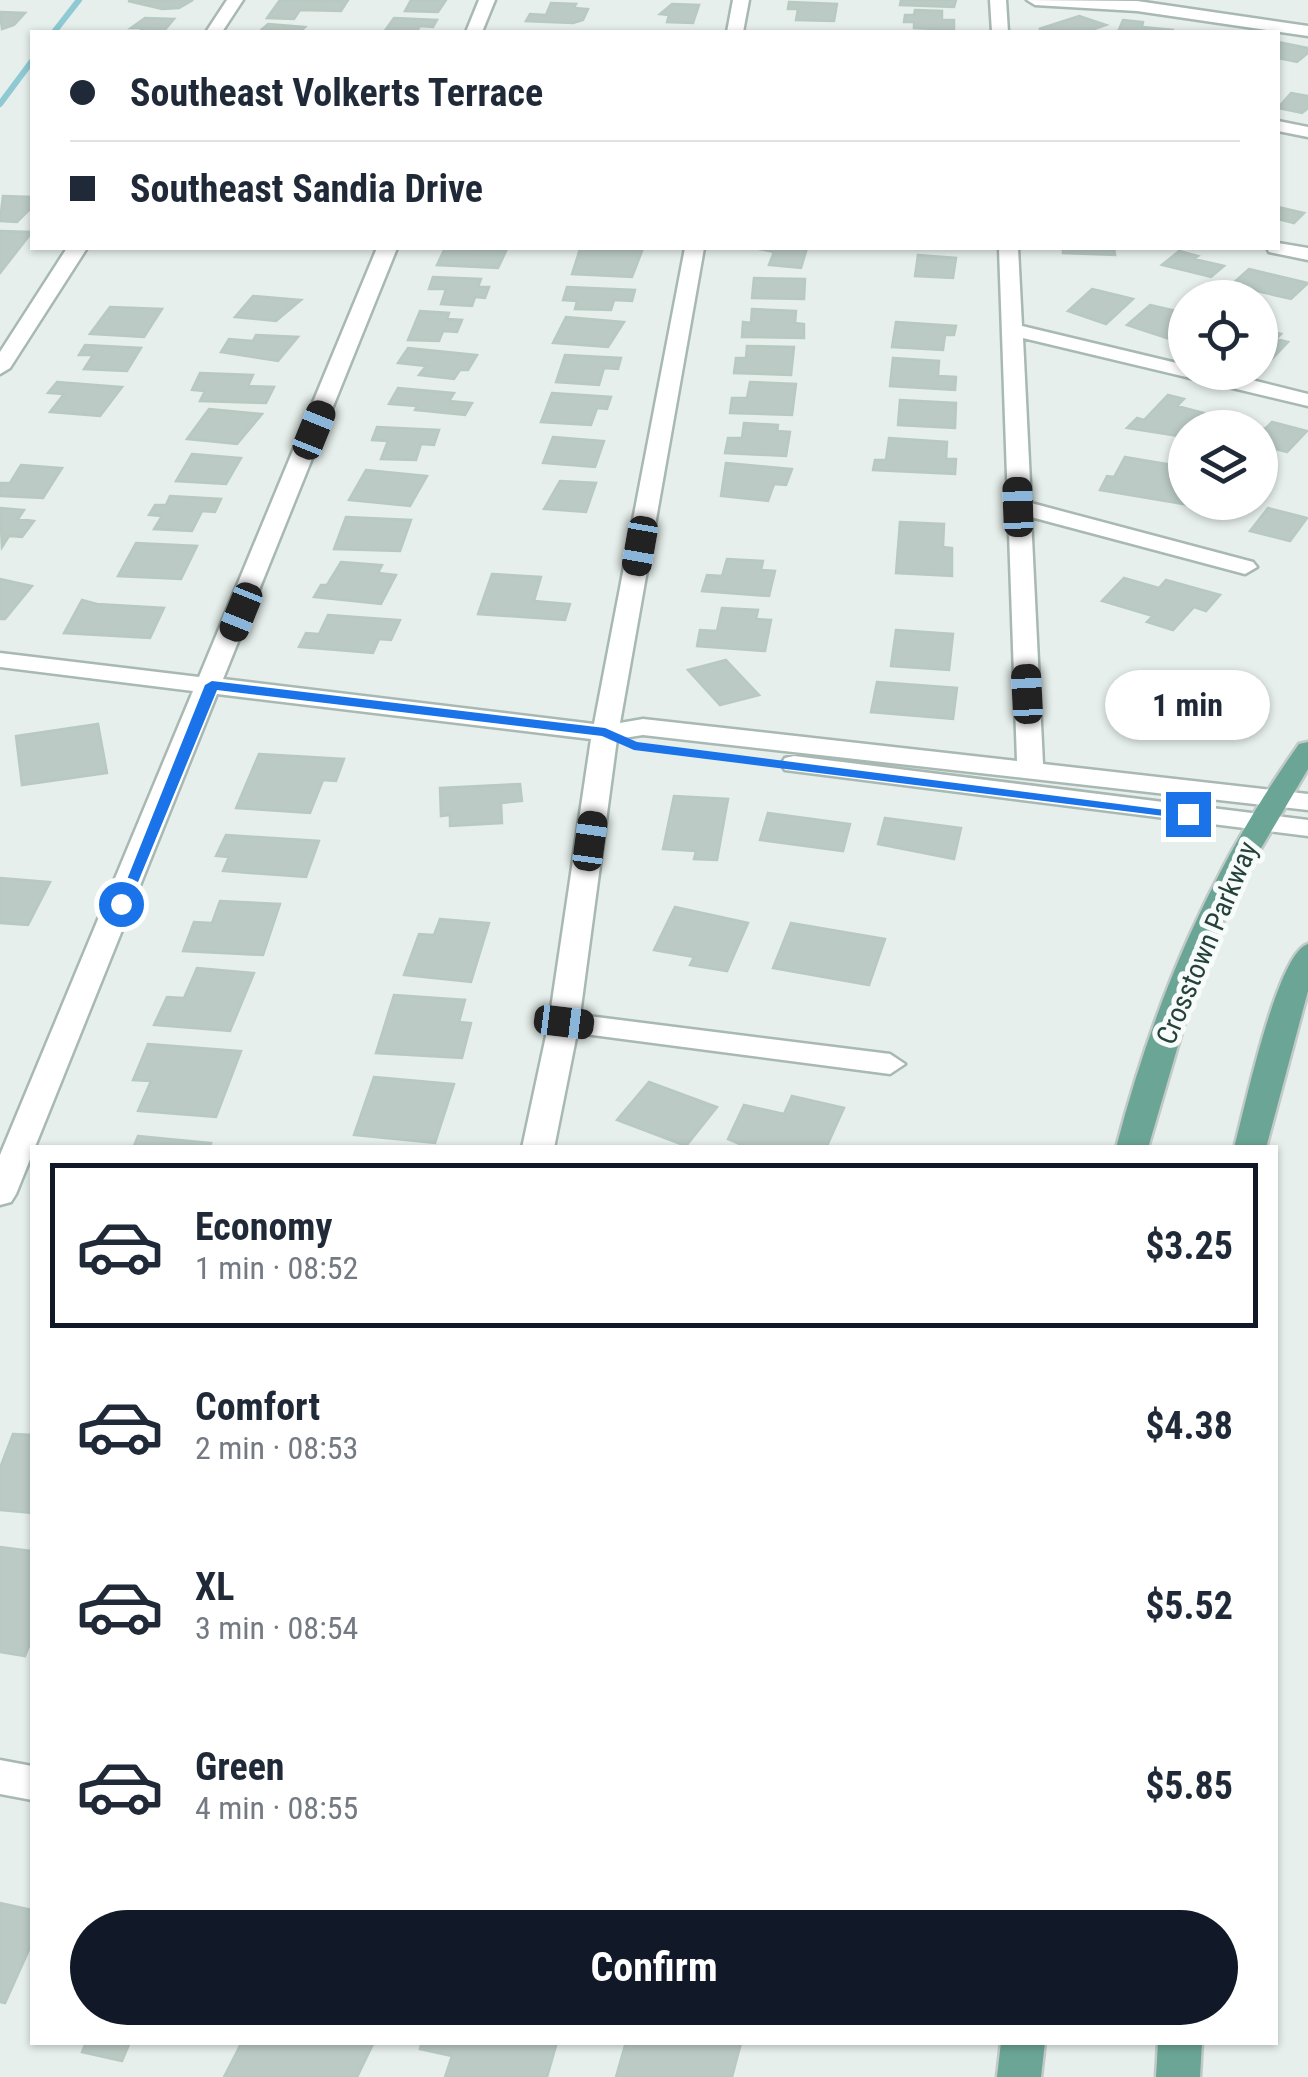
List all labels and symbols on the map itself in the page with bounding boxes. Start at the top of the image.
car [289,397,339,463]
car [1002,476,1034,538]
car [620,514,660,578]
car [216,579,266,645]
car [1010,663,1044,725]
callout: 1 min [1106,669,1270,739]
route end [1166,792,1211,837]
car [571,809,609,873]
street label: Crosstown Parkway [1149,836,1265,1049]
route start [99,882,144,927]
car [532,1003,596,1041]

